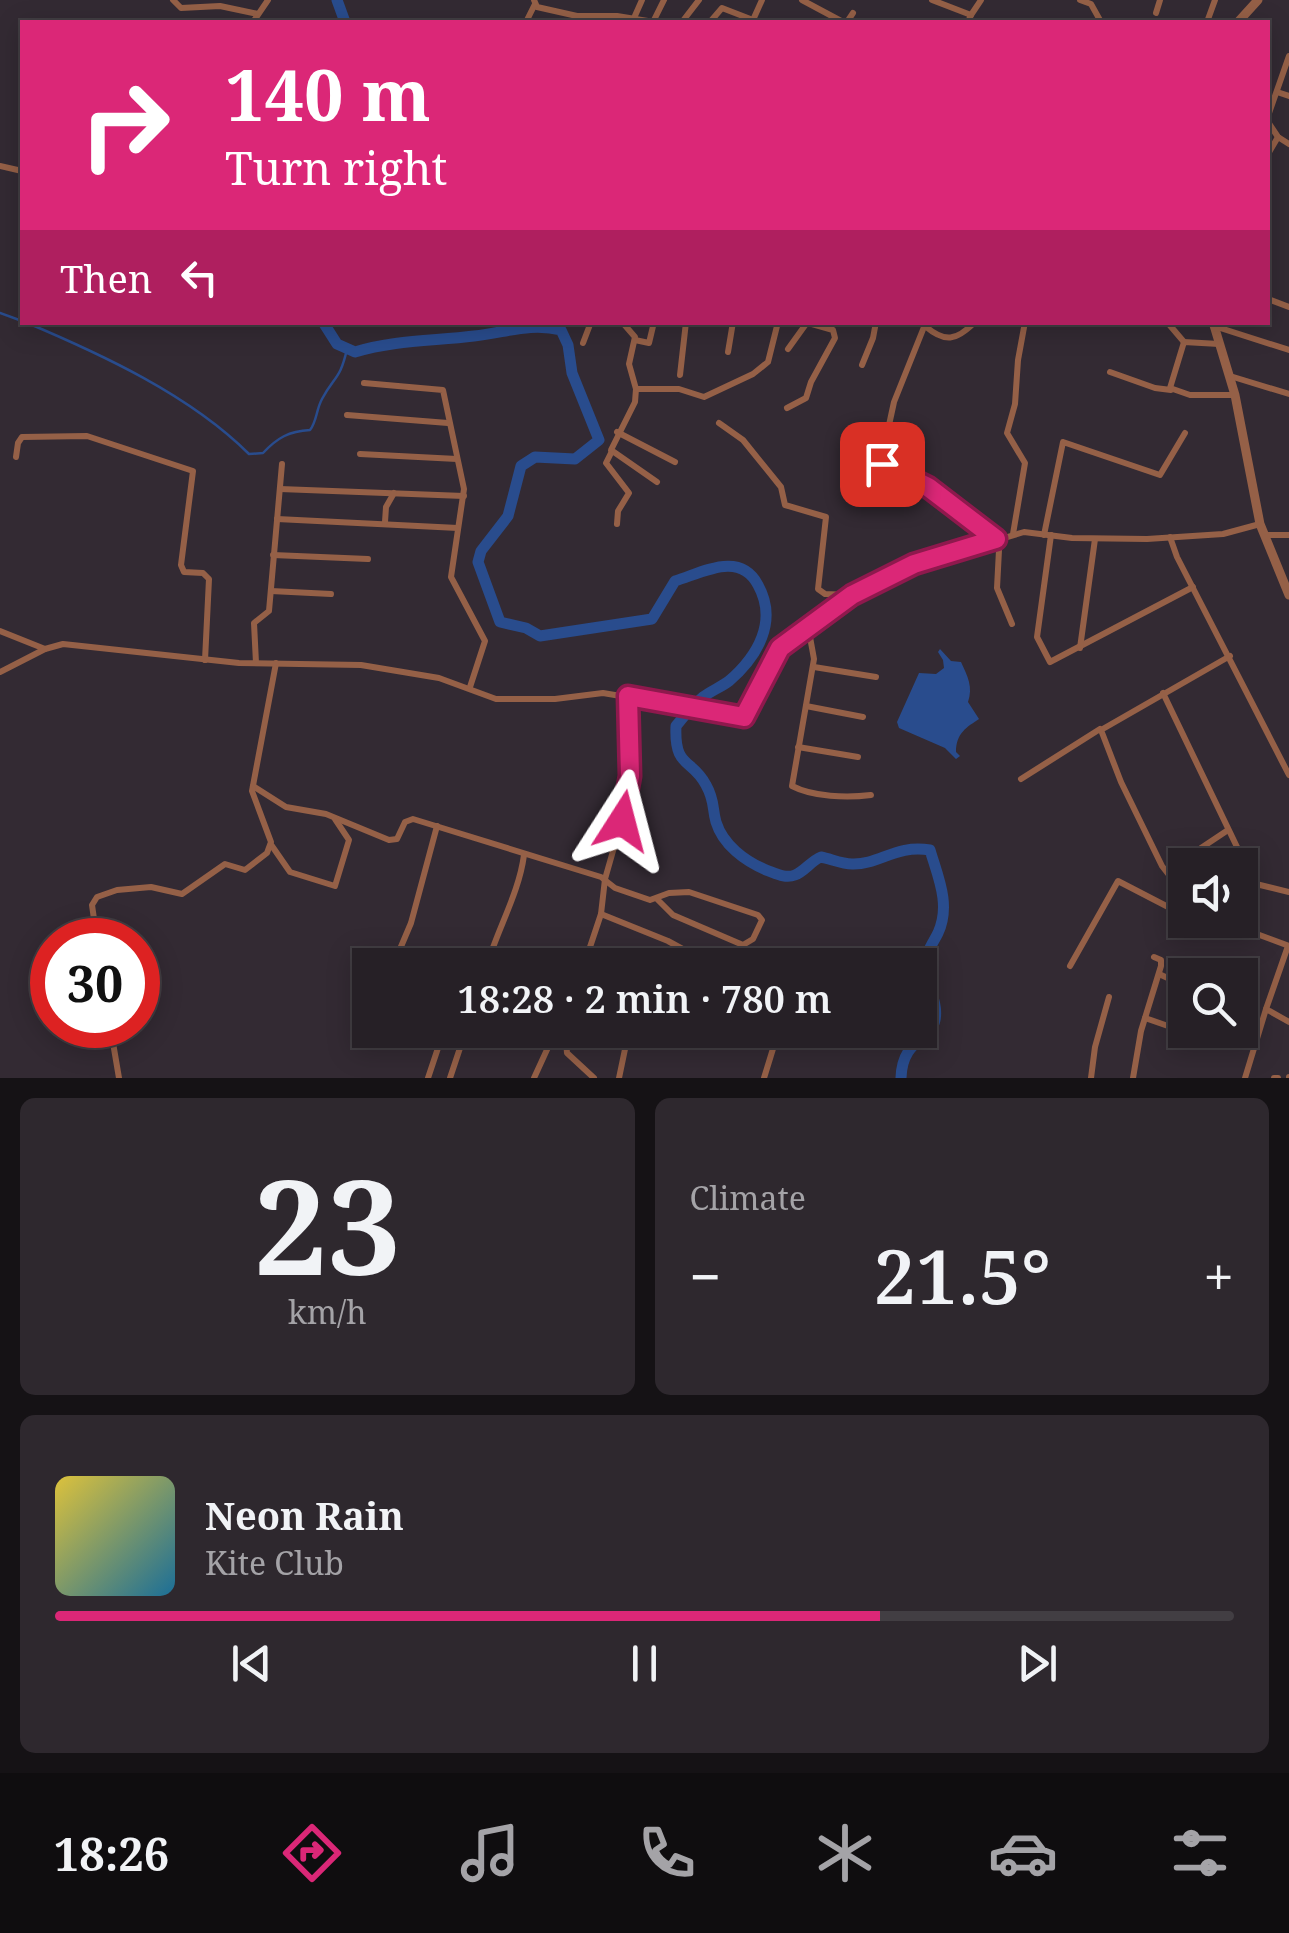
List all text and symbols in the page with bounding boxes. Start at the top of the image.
text: 140 m [225,46,431,142]
icon: right [60,60,190,190]
text: Turn right [225,137,447,198]
icon: left [172,250,227,305]
text: Then [60,252,152,304]
pin [840,422,925,507]
icon: arrive [855,437,910,492]
position arrow [570,769,674,873]
map controls [1168,848,1258,1048]
button: sound [1168,848,1258,938]
speed limit sign: 30 [30,918,160,1048]
button: search [1168,958,1258,1048]
text: 18:28 · 2 min · 780 m [457,972,832,1024]
text: 23 [254,1136,401,1313]
text: Climate [690,1176,806,1219]
text: 21.5° [874,1224,1051,1326]
text: − [690,1238,721,1313]
text: + [1203,1238,1234,1313]
text: km/h [288,1290,367,1333]
text: Neon Rain [205,1489,404,1541]
text: Kite Club [205,1541,344,1584]
icon: previous [224,1636,279,1691]
icon: pause [617,1636,672,1691]
icon: next [1010,1636,1065,1691]
icon: directions [277,1818,347,1888]
icon: music [455,1818,525,1888]
icon: phone [632,1818,702,1888]
icon: climate [810,1818,880,1888]
icon: car [988,1818,1058,1888]
icon: filters [1165,1818,1235,1888]
text: 18:26 [54,1823,169,1884]

